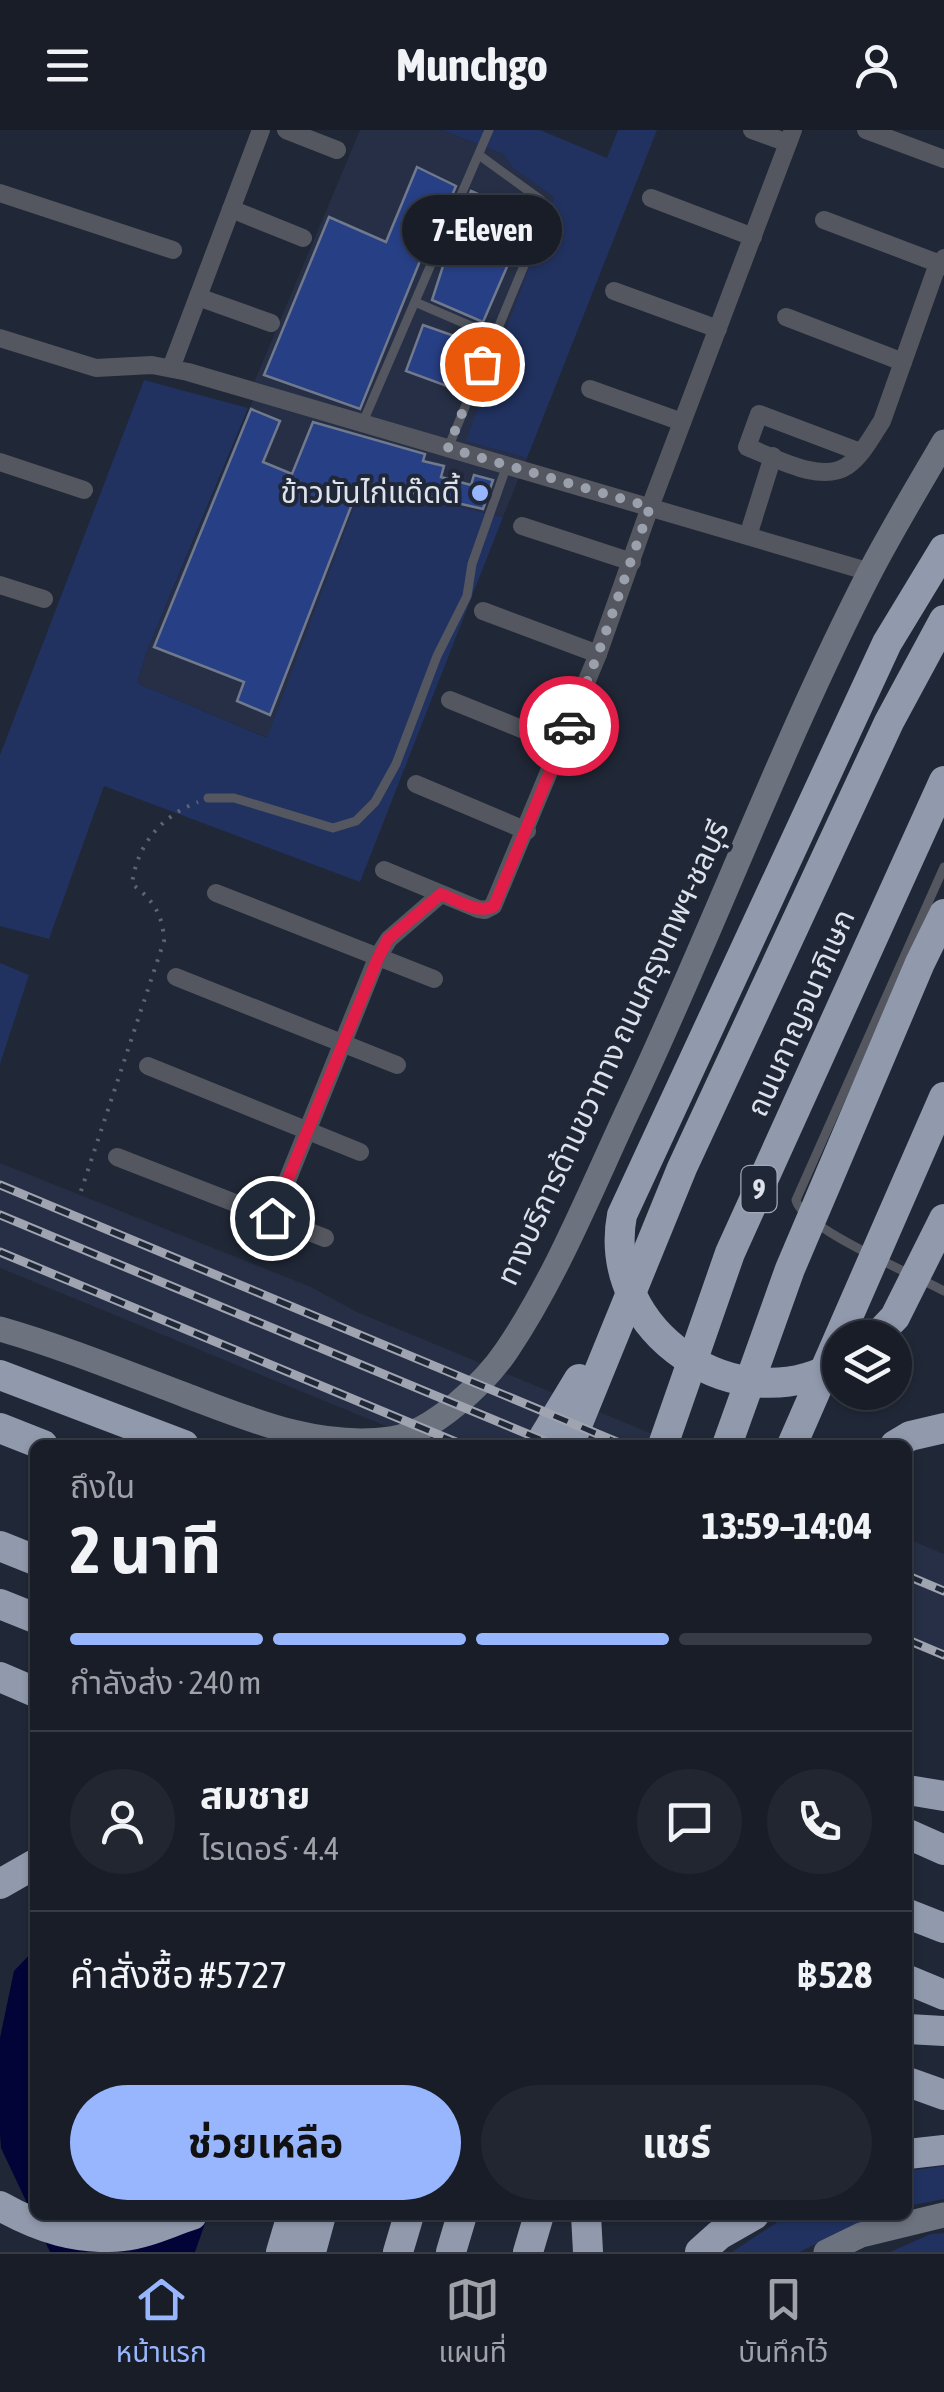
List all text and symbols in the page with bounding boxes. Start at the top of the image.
icon: menu [40,38,95,93]
icon: person [849,38,904,93]
text: Munchgo [396,39,548,91]
callout: 7-Eleven [402,194,562,264]
text: 7-Eleven [431,211,533,248]
pin [440,322,525,407]
icon: bag [455,337,510,392]
place label: ข้าวมันไก่แด๊ดดี้ [281,472,460,509]
marker: ข้าวมันไก่แด๊ดดี้ [469,482,491,504]
courier [519,676,619,776]
icon: car [542,699,597,754]
street label: ทางบริการด้านขวาทาง ถนนกรุงเทพฯ-ชลบุรี [489,815,737,1291]
street label: ถนนกาญจนาภิเษก [739,904,861,1121]
road number: 9 [742,1166,776,1212]
pin [230,1176,315,1261]
icon: home [245,1191,300,1246]
map controls [822,1320,912,1410]
button: layers [822,1320,912,1410]
text: ถึงใน [70,1468,135,1505]
text: 13:59–14:04 [702,1504,872,1547]
text: 2 นาที [70,1512,222,1587]
text: กำลังส่ง · 240 m [70,1664,261,1701]
button: person [70,1769,175,1874]
button: chat [637,1769,742,1874]
button: phone [767,1769,872,1874]
text: สมชาย [200,1774,310,1817]
text: ไรเดอร์ · 4.4 [200,1830,339,1867]
text: คำสั่งซื้อ #5727 [70,1953,287,1996]
text: ฿528 [796,1953,872,1996]
button: ช่วยเหลือ [70,2085,461,2200]
button: แชร์ [481,2085,872,2200]
tab: หน้าแรก [116,2272,207,2375]
tab: แผนที่ [438,2272,507,2375]
tab: บันทึกไว้ [738,2272,828,2375]

